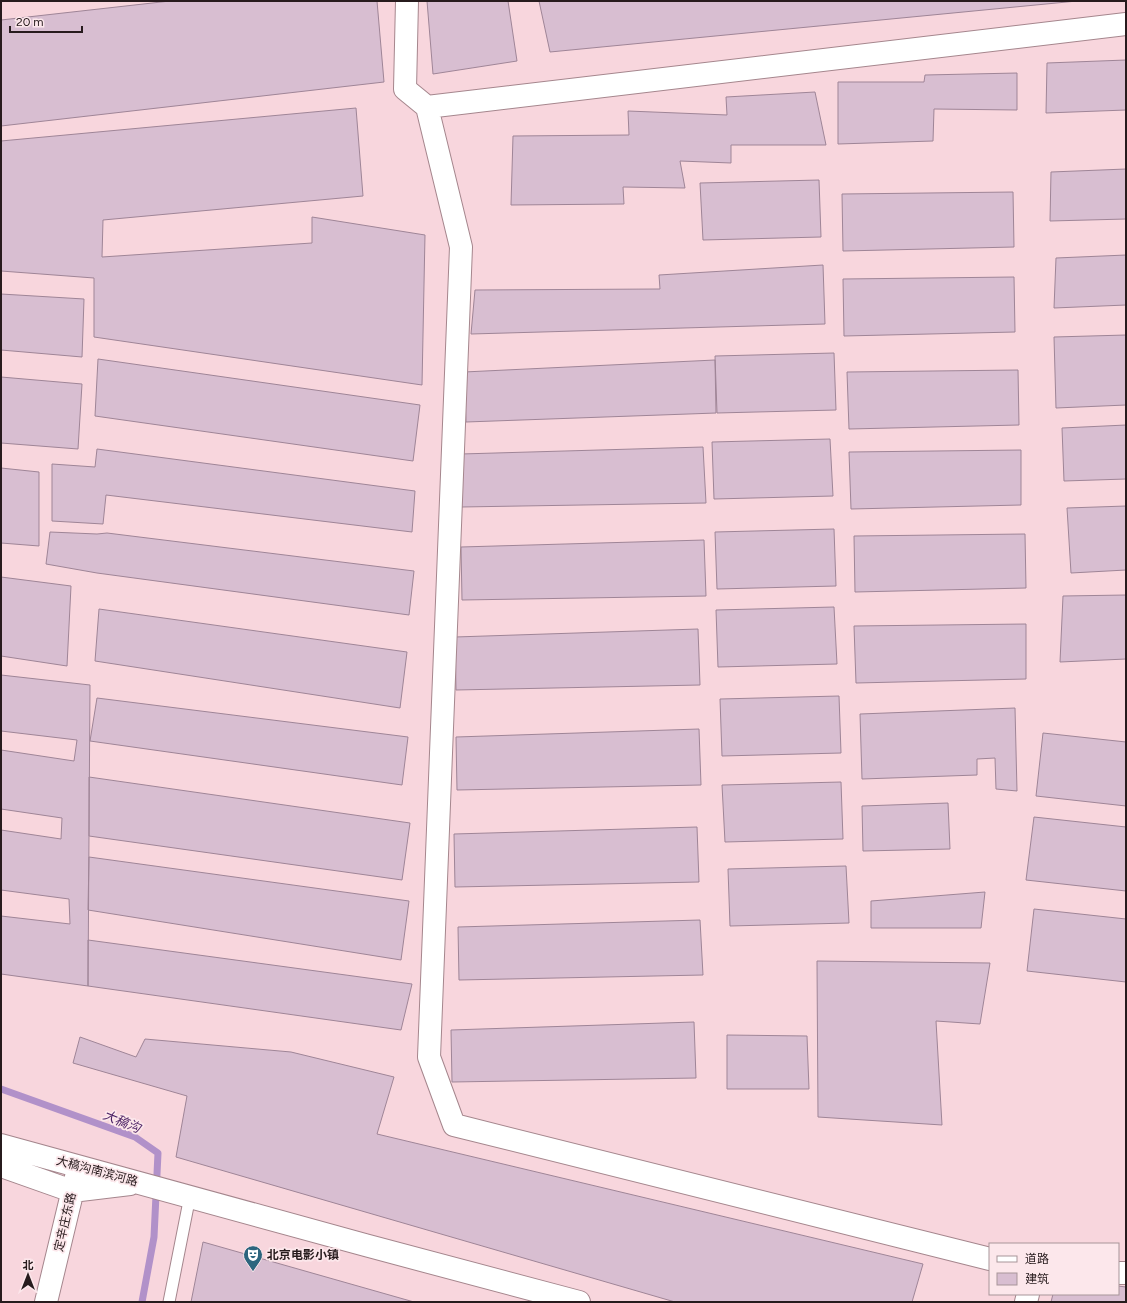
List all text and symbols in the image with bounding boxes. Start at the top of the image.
scale bar [10,8,82,34]
text: 20 m [16,15,44,29]
water label: 大稿沟 [101,1107,145,1136]
street label: 大稿沟南滨河路 [55,1153,139,1189]
street label: 定辛庄东路 [51,1191,79,1253]
legend [989,1243,1119,1295]
theatre icon: 北京电影小镇 [242,1244,264,1272]
place label: 北京电影小镇 [267,1248,339,1262]
text: 道路 [1025,1252,1049,1266]
north arrow [8,1255,48,1295]
text: 北 [23,1259,34,1272]
text: 建筑 [1025,1272,1049,1286]

